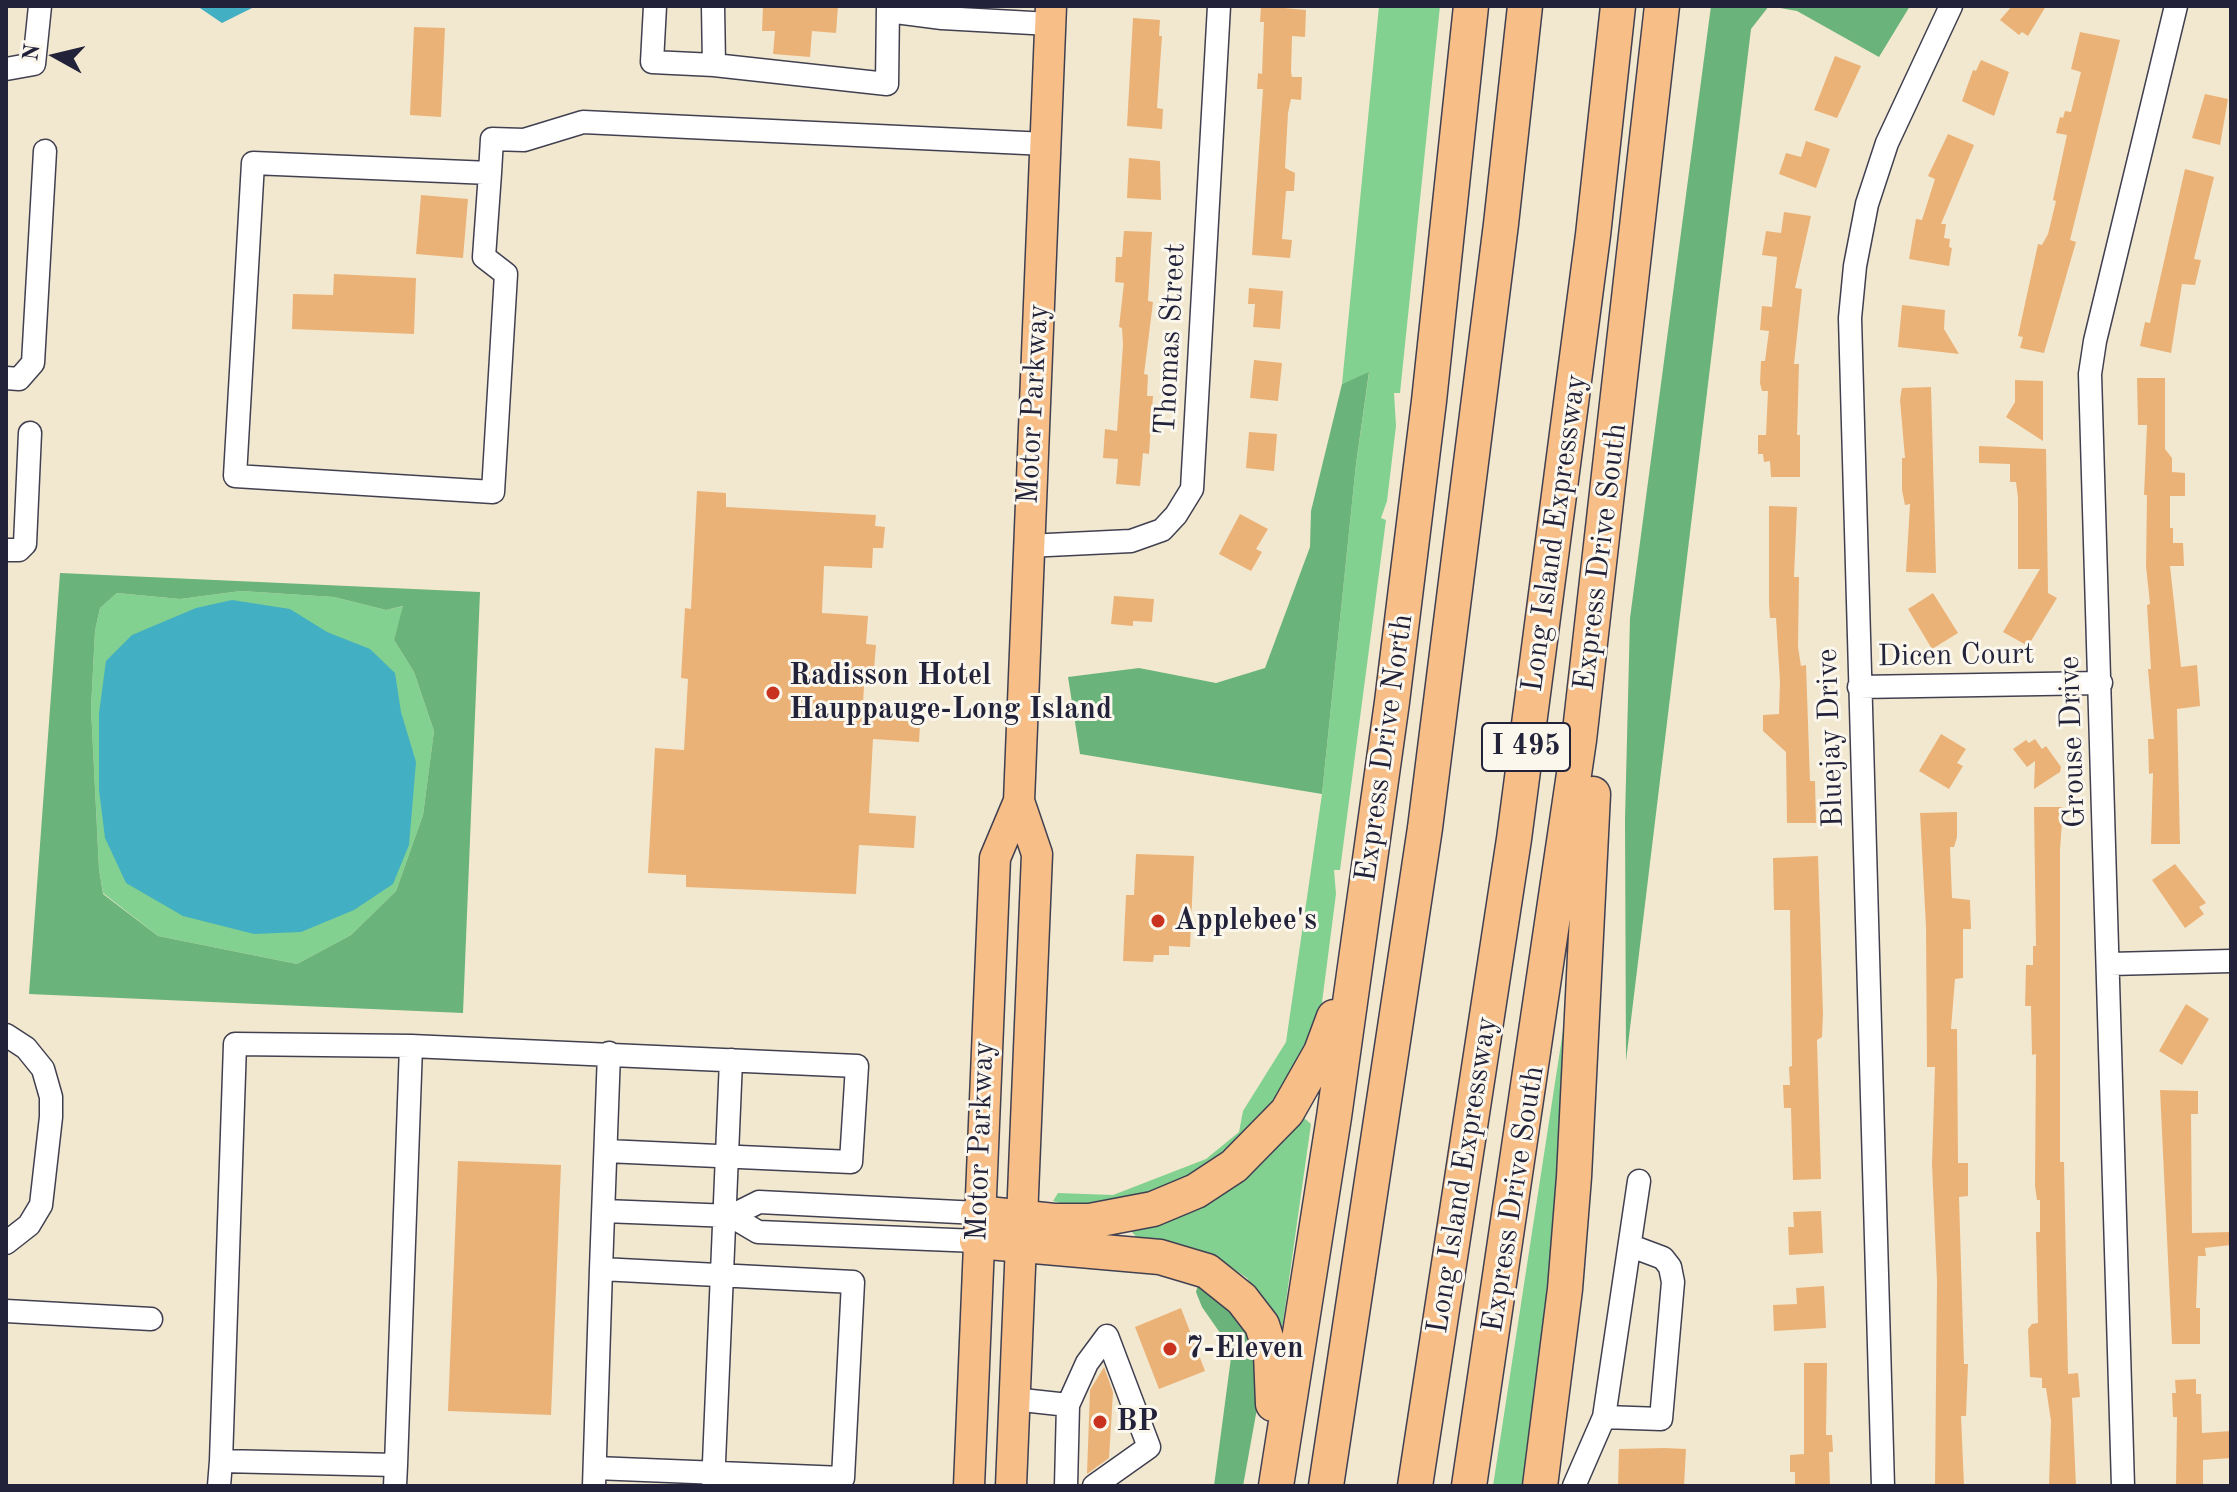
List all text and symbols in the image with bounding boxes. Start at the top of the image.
north arrow [16,16,96,96]
text: N [20,43,44,63]
street label: Thomas Street [1148,242,1194,436]
street label: Motor Parkway [1011,303,1057,505]
street label: Long Island Expressway [1515,372,1595,694]
street label: Express Drive South [1567,421,1635,693]
street label: Express Drive North [1348,612,1422,884]
street label: Dicen Court [1877,637,2035,675]
street label: Bluejay Drive [1810,648,1852,828]
street label: Grouse Drive [2052,655,2094,829]
place label: Radisson Hotel Hauppauge-Long Island [789,658,1112,728]
marker: Radisson Hotel Hauppauge-Long Island [764,684,782,702]
road number: I 495 [1482,723,1570,771]
place label: Applebee's [1174,903,1317,939]
marker: Applebee's [1149,912,1167,930]
street label: Long Island Expressway [1420,1014,1506,1336]
street label: Motor Parkway [960,1040,1002,1242]
street label: Express Drive South [1475,1063,1553,1335]
place label: 7-Eleven [1186,1331,1304,1367]
marker: 7-Eleven [1161,1340,1179,1358]
place label: BP [1116,1404,1158,1440]
marker: BP [1091,1413,1109,1431]

